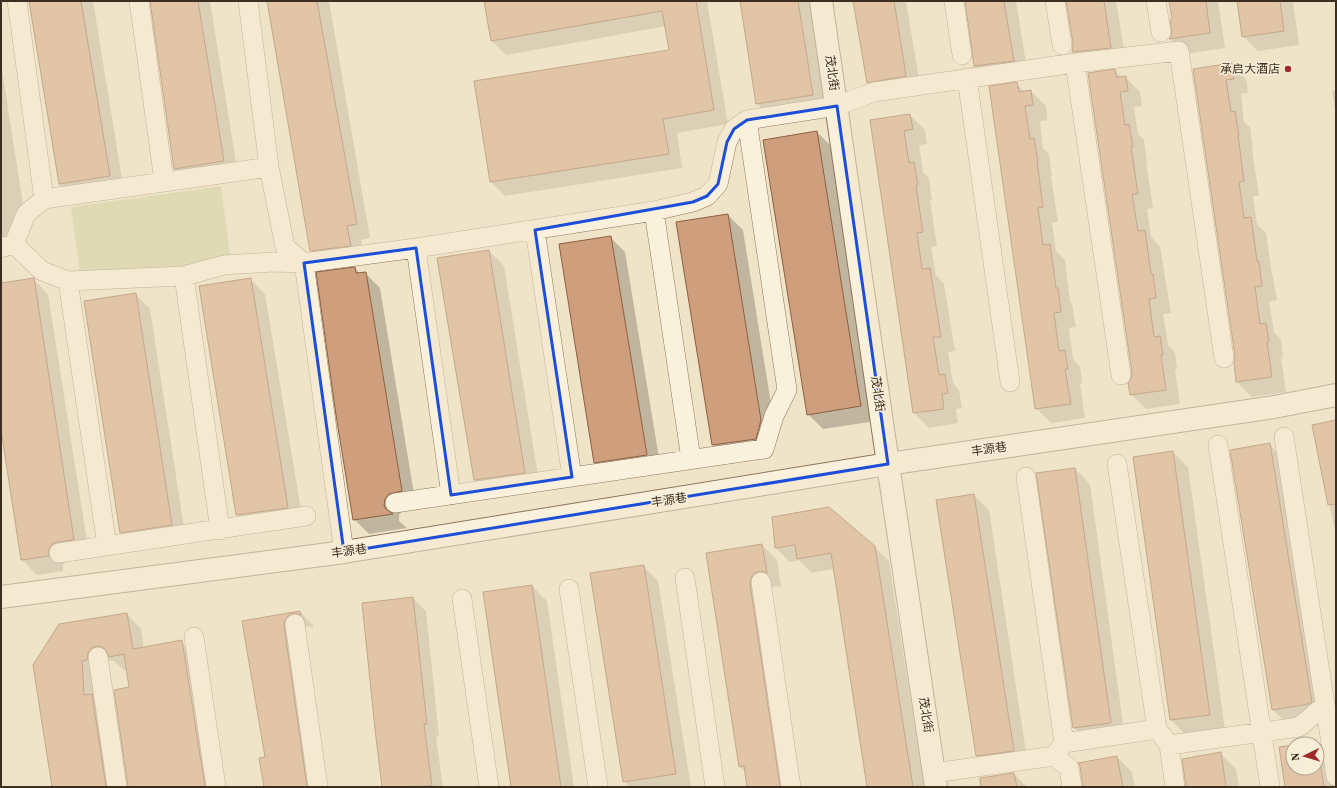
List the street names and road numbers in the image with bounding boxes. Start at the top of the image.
street label: 茂北街 [822,54,842,92]
street label: 茂北街 [868,375,888,413]
street label: 丰源巷 [970,439,1008,459]
street label: 丰源巷 [650,489,688,511]
street label: 丰源巷 [330,541,368,561]
street label: 茂北街 [915,696,937,734]

